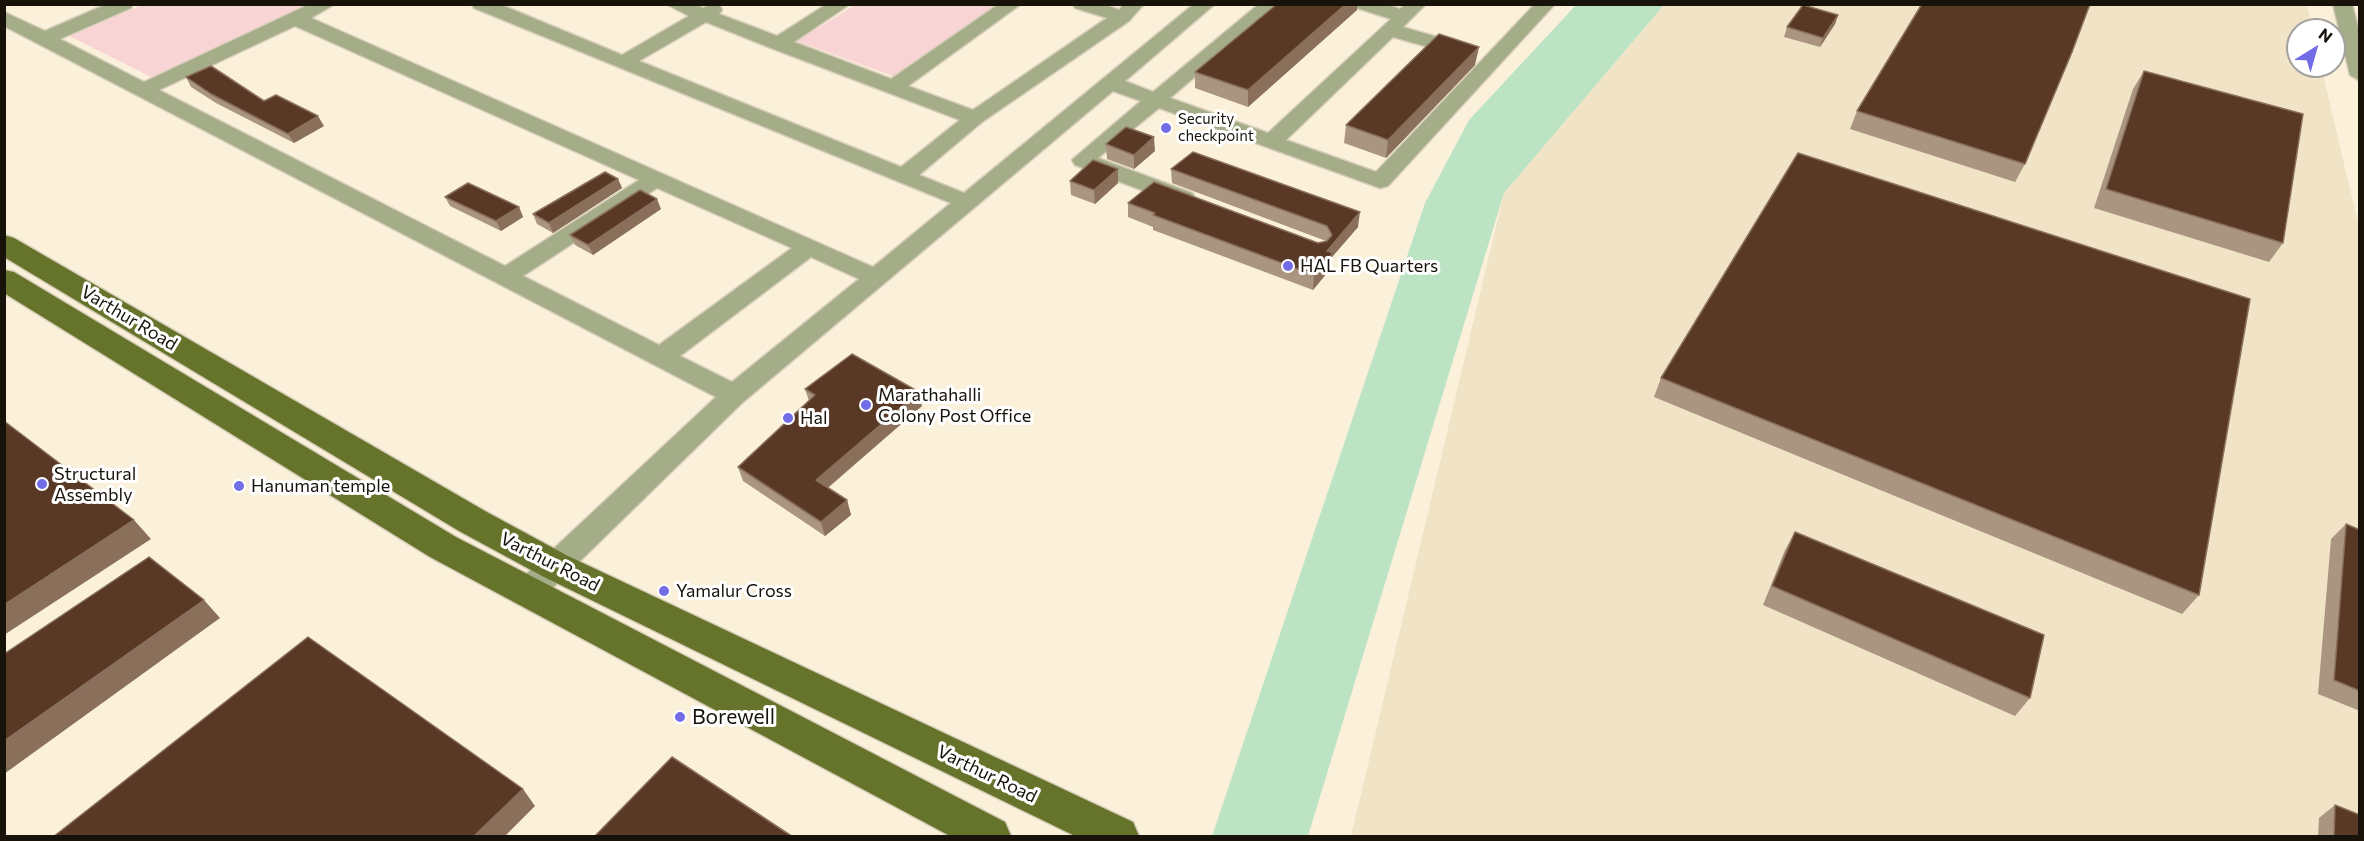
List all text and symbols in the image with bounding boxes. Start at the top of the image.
north arrow [2286,18,2346,78]
text: N [2315,24,2336,46]
place label: Security checkpoint [1178,110,1254,145]
marker: Security checkpoint [1159,121,1173,135]
place label: HAL FB Quarters [1300,255,1438,277]
marker: HAL FB Quarters [1281,259,1295,273]
street label: Varthur Road [77,281,181,355]
place label: Marathahalli Colony Post Office [878,384,1031,426]
marker: Marathahalli Colony Post Office [859,398,873,412]
place label: Hal [800,407,827,429]
marker: Hal [781,411,795,425]
place label: Structural Assembly [54,463,136,506]
place label: Hanuman temple [251,475,390,497]
marker: Structural Assembly [35,477,49,491]
marker: Hanuman temple [232,479,246,493]
street label: Varthur Road [497,528,603,596]
place label: Yamalur Cross [676,580,792,602]
marker: Yamalur Cross [657,584,671,598]
place label: Borewell [692,704,775,730]
marker: Borewell [673,710,687,724]
street label: Varthur Road [934,741,1040,807]

